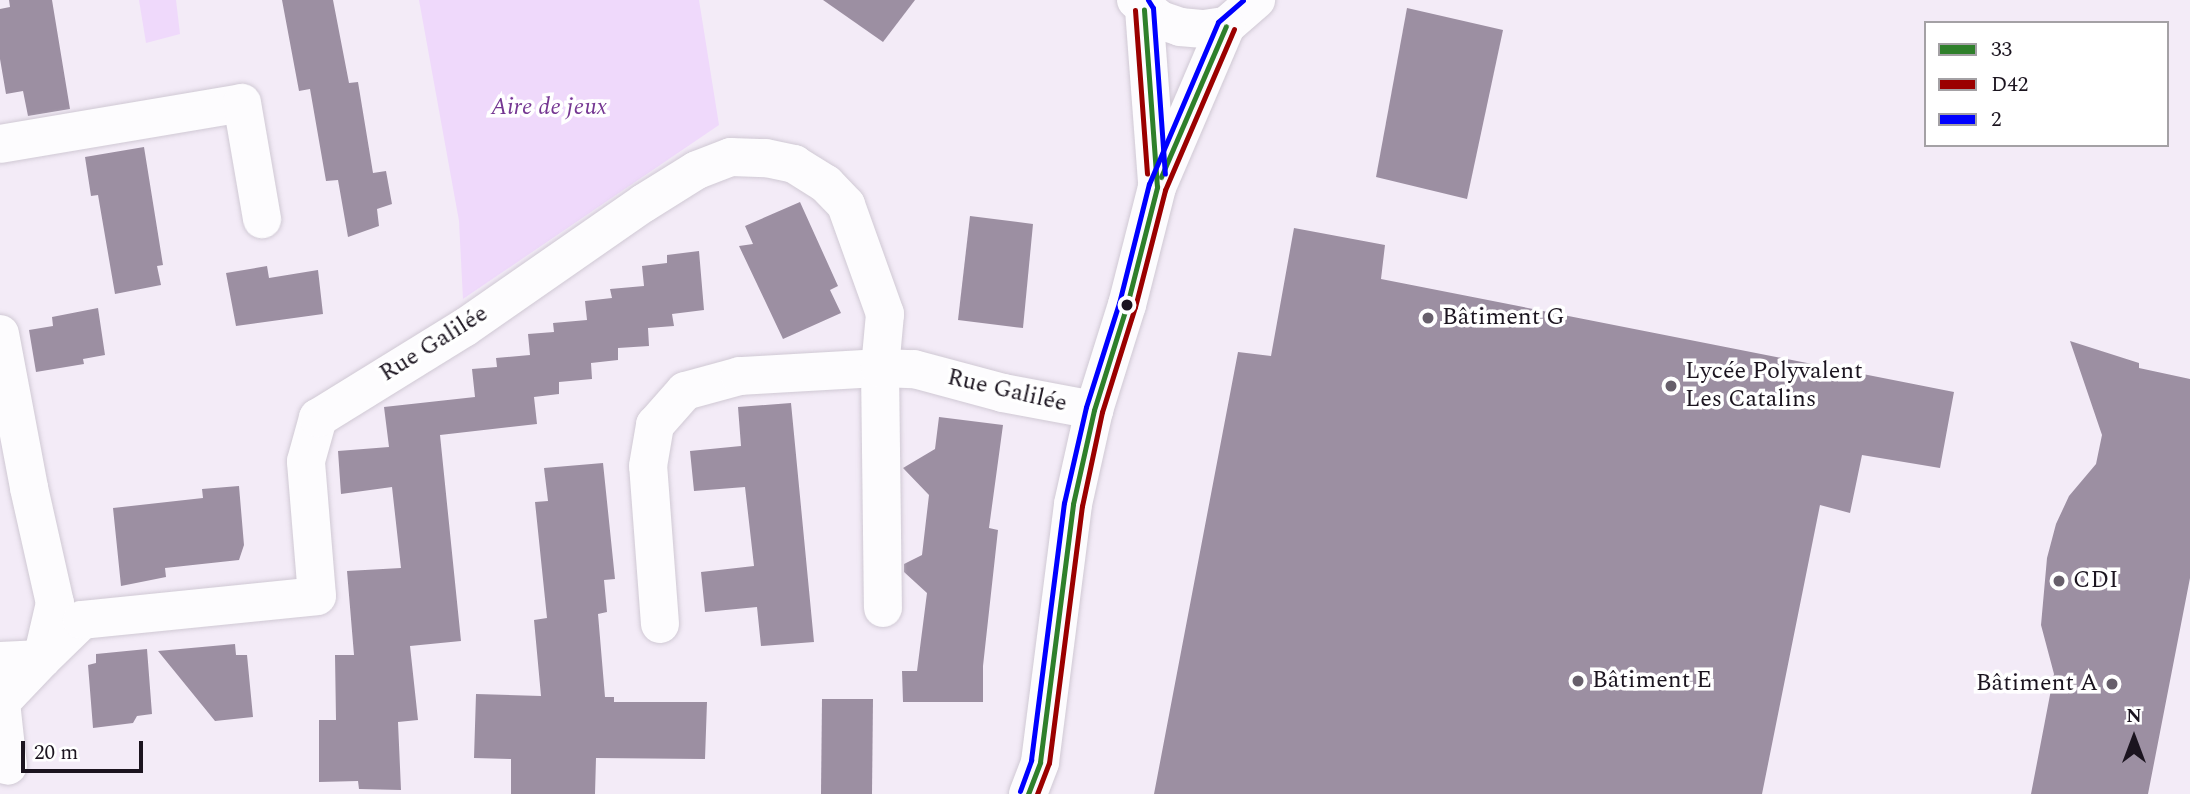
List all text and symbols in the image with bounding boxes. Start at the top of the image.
legend [1924,21,2169,147]
text: 33 [1991,34,2012,66]
text: D42 [1991,69,2028,101]
park label: Aire de jeux [491,94,607,122]
text: 2 [1991,104,2002,136]
unlabelled marker [1120,298,1134,312]
street label: Rue Galilée [375,300,493,388]
place label: Bâtiment G [1442,304,1565,332]
marker: Bâtiment G [1420,310,1436,326]
place label: Lycée Polyvalent Les Catalins [1685,358,1863,414]
street label: Rue Galilée [944,363,1070,419]
marker: Lycée Polyvalent Les Catalins [1663,378,1679,394]
place label: CDI [2073,567,2118,595]
marker: CDI [2051,573,2067,589]
place label: Bâtiment E [1592,667,1712,695]
place label: Bâtiment A [1976,670,2098,698]
marker: Bâtiment E [1570,673,1586,689]
marker: Bâtiment A [2104,676,2120,692]
text: N [2126,702,2142,731]
north arrow [2099,703,2169,773]
scale bar [24,728,147,772]
text: 20 m [34,737,78,769]

